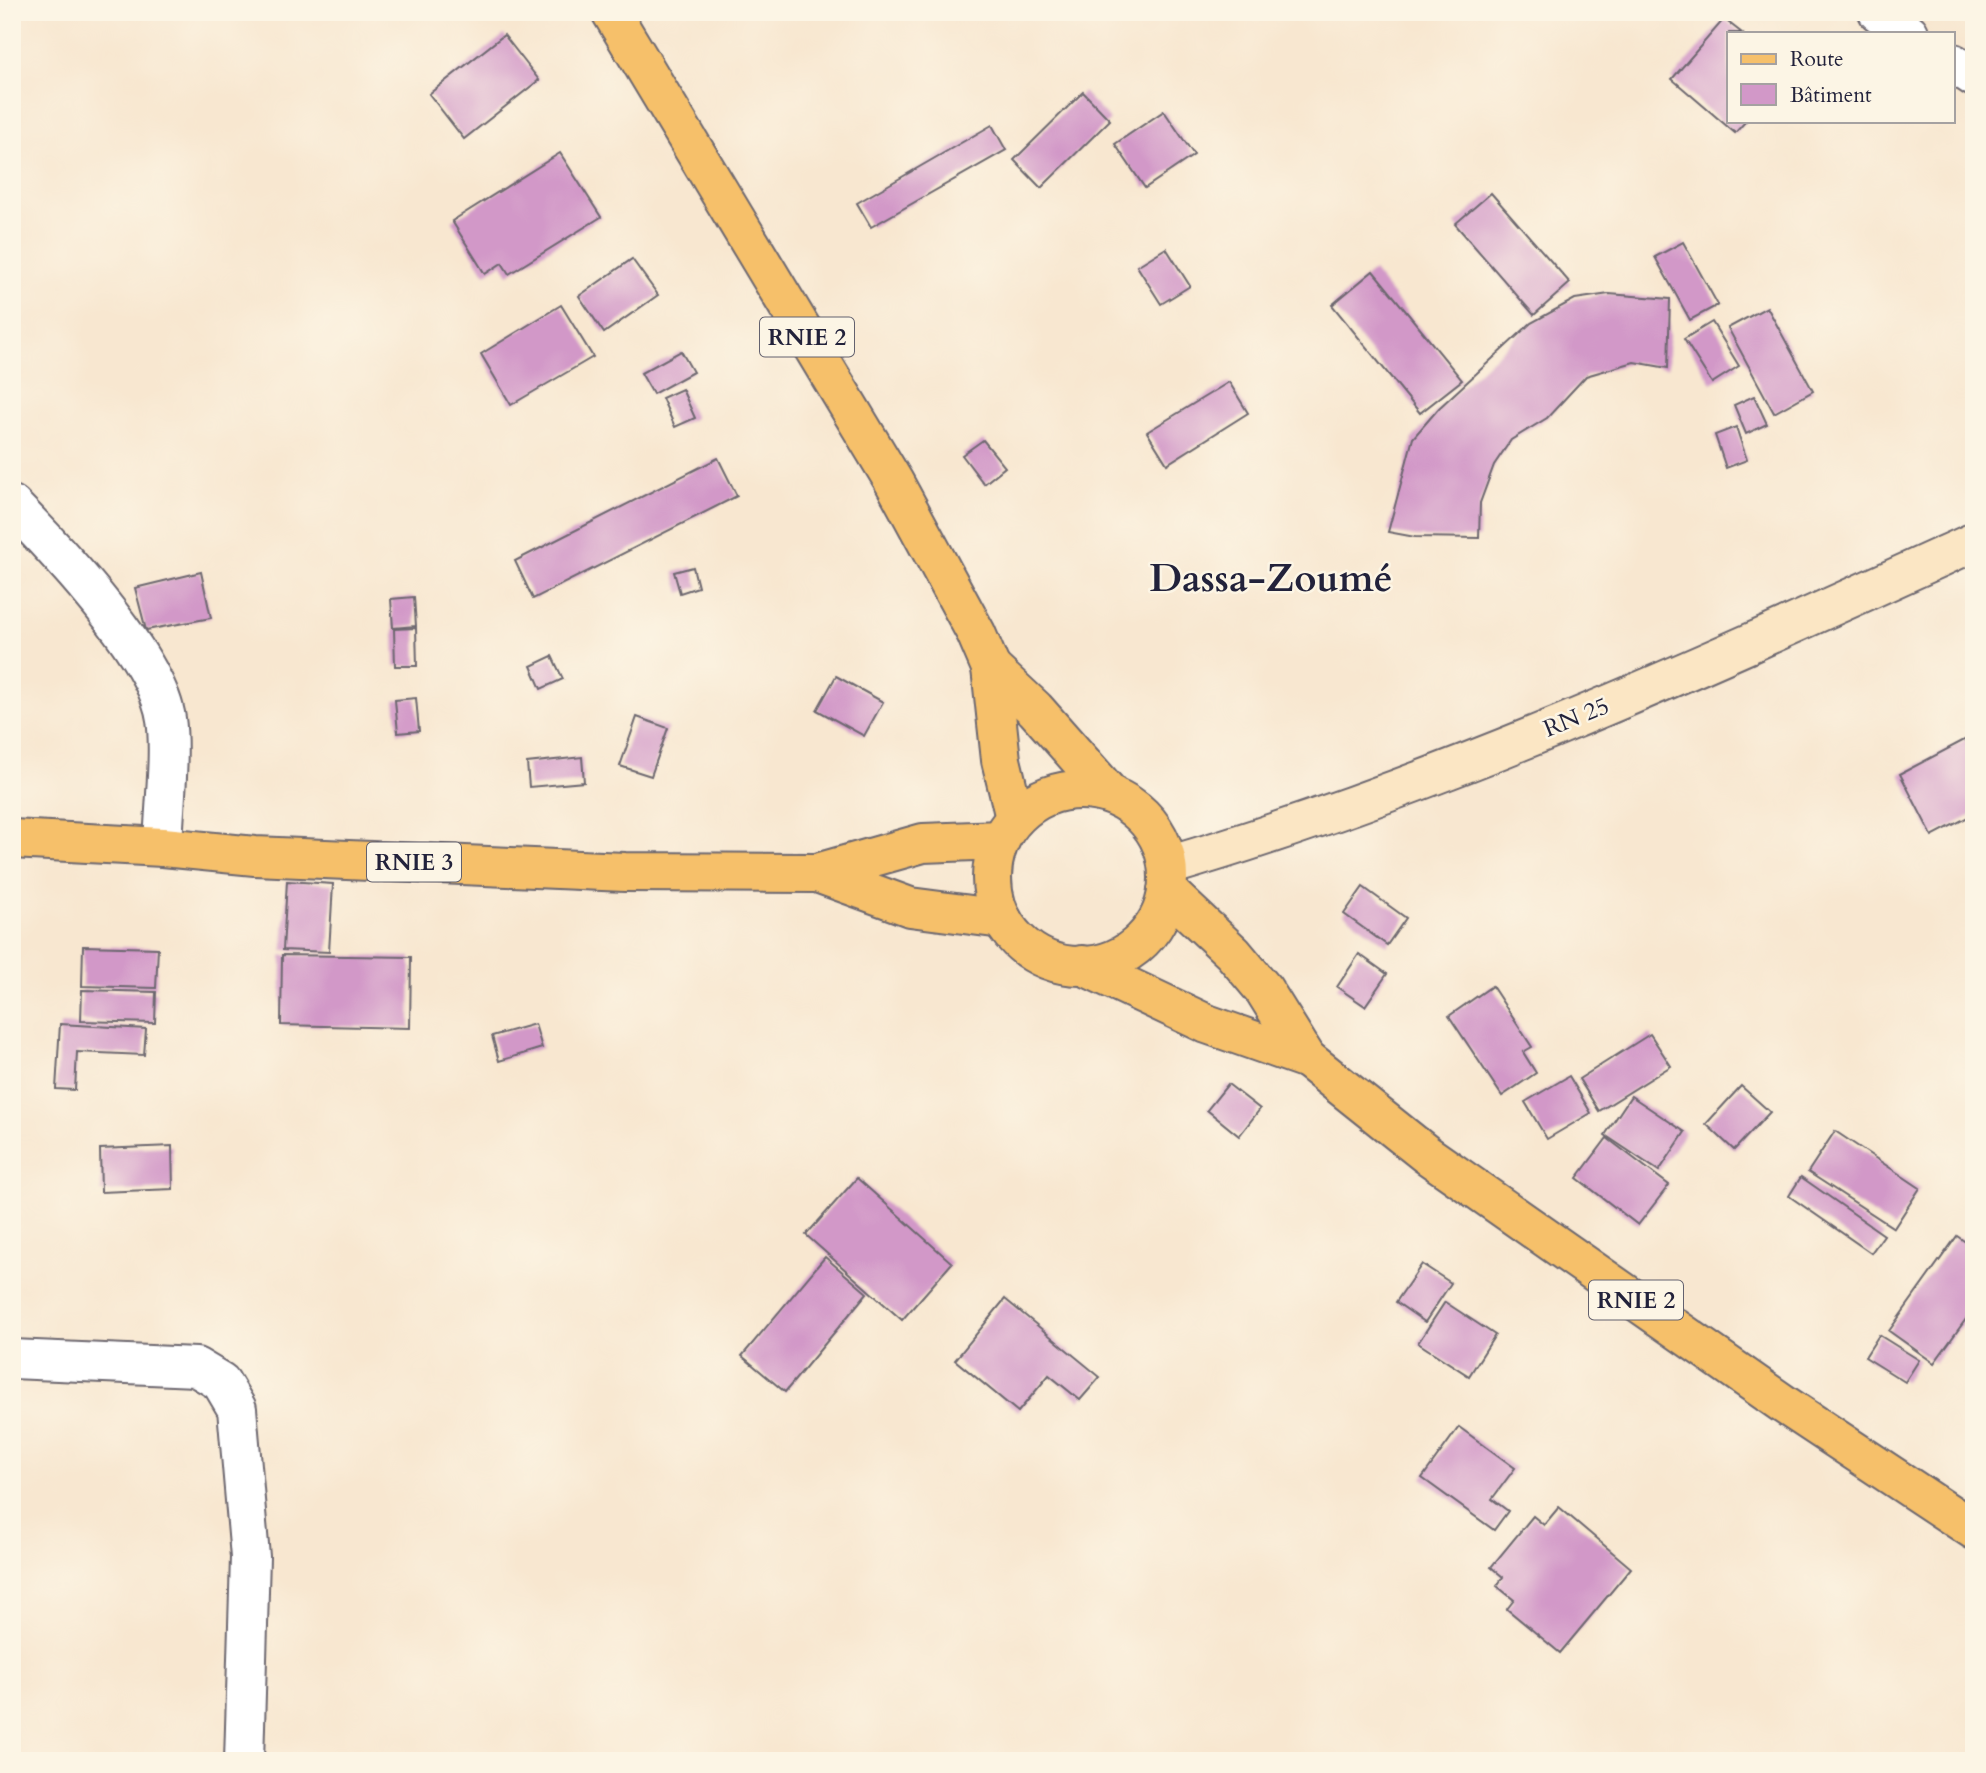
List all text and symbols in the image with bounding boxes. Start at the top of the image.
legend [1727,32,1954,122]
text: Route [1790,45,1844,74]
text: Bâtiment [1790,81,1872,110]
road number: RNIE 2 [760,318,854,356]
district label: Dassa-Zoumé [1149,553,1393,605]
street label: RN 25 [1538,689,1614,746]
road number: RNIE 3 [367,842,461,882]
road number: RNIE 2 [1589,1280,1683,1320]

